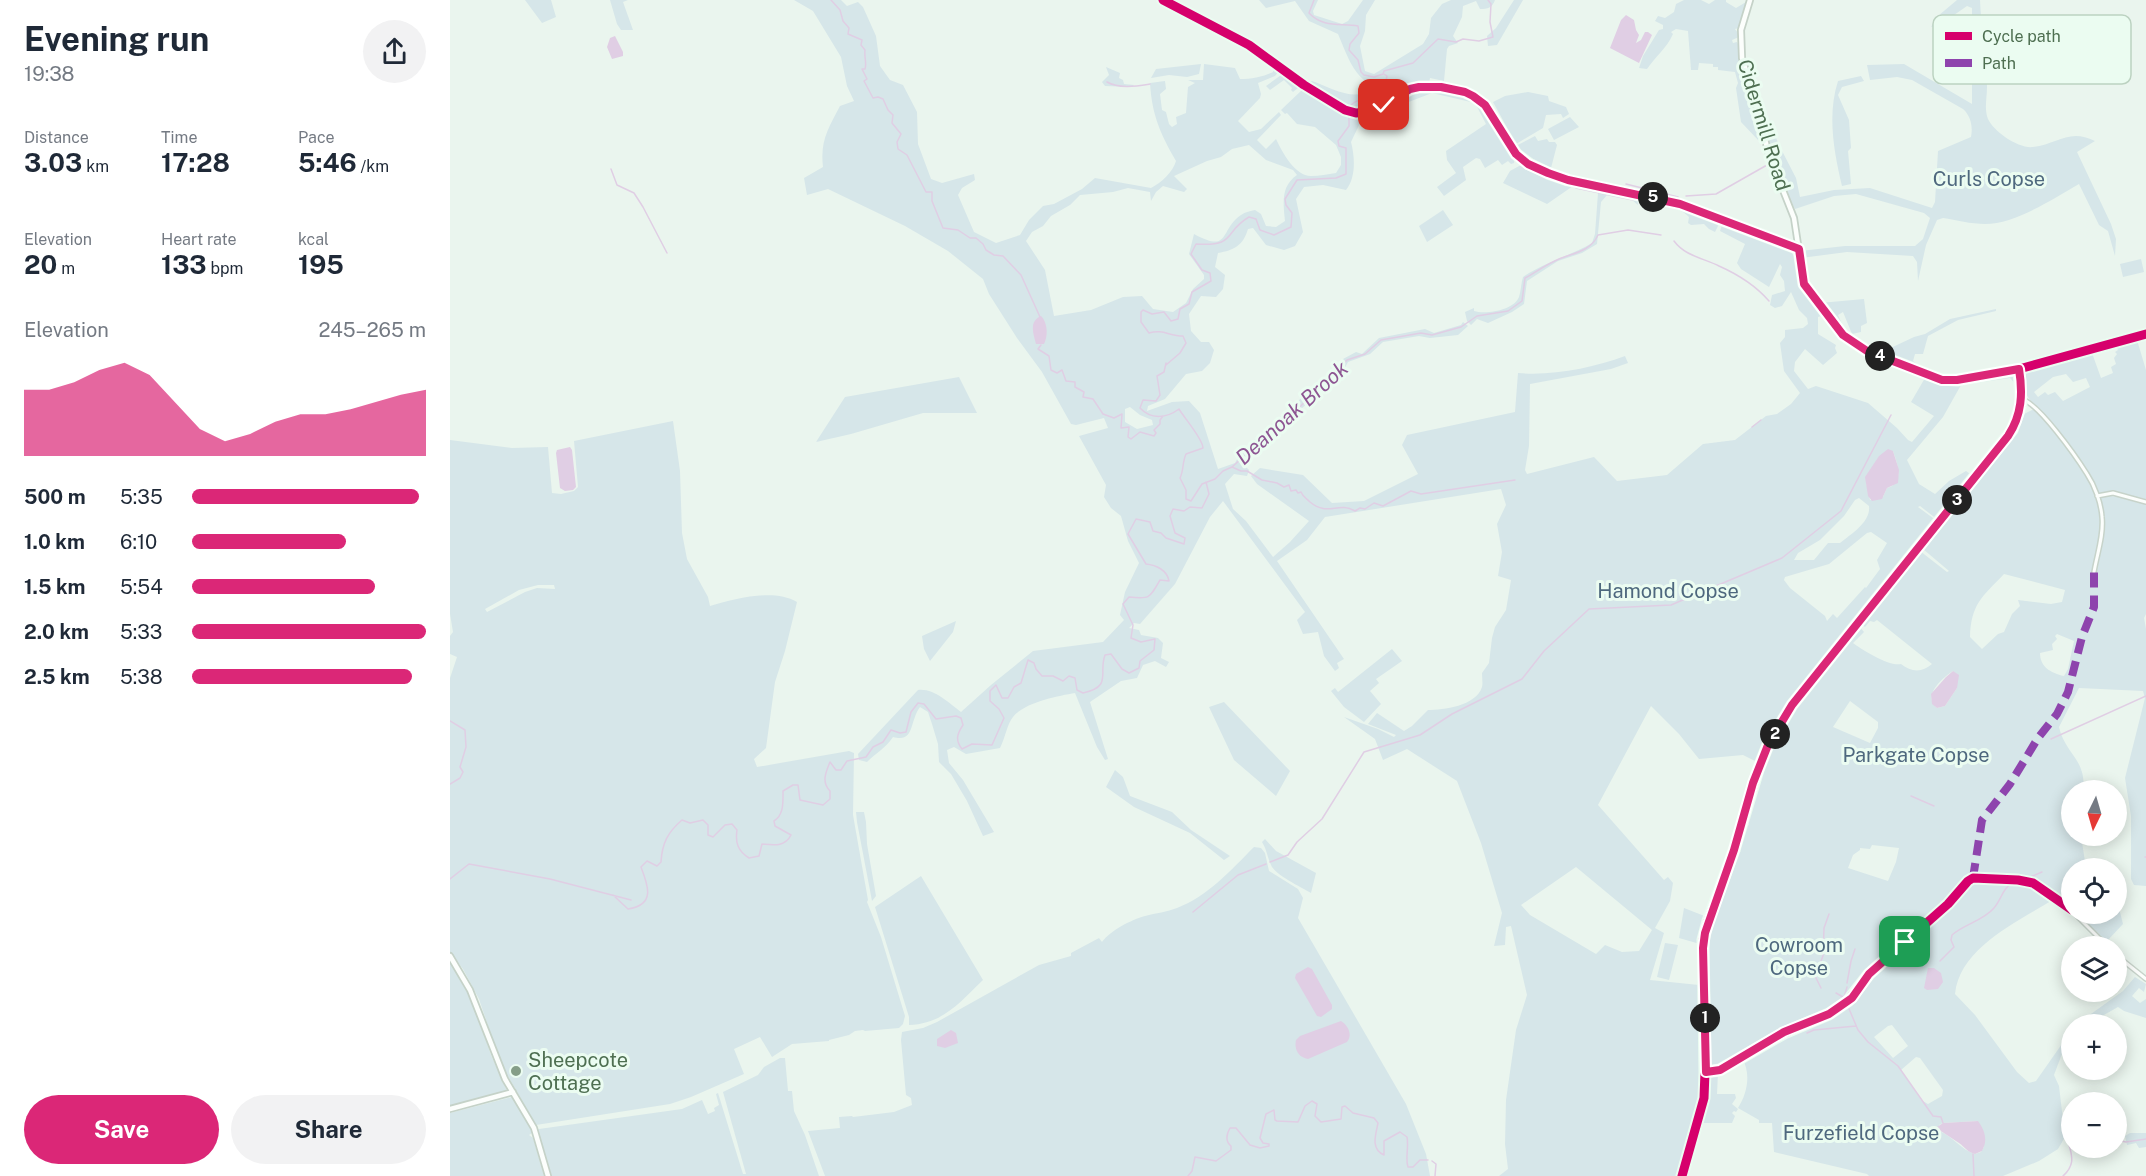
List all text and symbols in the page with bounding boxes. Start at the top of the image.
legend [1933,15,2131,84]
text: Evening run [24,20,209,58]
button: share [363,20,426,83]
text: Cycle path [1982,27,2061,46]
text: Path [1982,54,2016,73]
street label: Cidermill Road [1733,56,1795,194]
text: 19:38 [24,62,75,86]
pin [1358,79,1409,130]
icon: check [1367,88,1400,121]
text: Distance [24,128,89,147]
text: Time [161,128,197,147]
text: Pace [298,128,335,147]
text: 3.03 [24,147,82,178]
text: 17:28 [161,147,230,178]
text: 5:46 [298,147,357,178]
text: km [82,157,109,176]
text: /km [357,157,389,176]
park label: Curls Copse [1933,167,2045,191]
pin: 5 [1638,182,1668,212]
text: 5 [1648,187,1658,206]
text: Elevation [24,230,92,249]
text: Heart rate [161,230,237,249]
text: kcal [298,230,329,249]
text: 20 [24,249,57,280]
text: 133 [161,249,207,280]
text: 195 [298,249,344,280]
text: m [57,259,75,278]
text: bpm [207,259,243,278]
text: Elevation [24,318,109,342]
text: 245–265 m [318,318,426,342]
pin: 4 [1865,341,1895,371]
text: 4 [1875,346,1885,365]
water label: Deanoak Brook [1230,355,1353,470]
text: 500 m [24,485,86,509]
text: 5:35 [120,485,163,509]
pin: 3 [1942,485,1972,515]
text: 3 [1952,490,1962,509]
text: 1.0 km [24,530,85,554]
text: 6:10 [120,530,157,554]
text: 1.5 km [24,575,85,599]
text: 5:54 [120,575,163,599]
park label: Hamond Copse [1597,579,1739,603]
text: 2.0 km [24,620,89,644]
text: 5:33 [120,620,162,644]
text: 2.5 km [24,665,90,689]
text: 5:38 [120,665,163,689]
pin: 2 [1760,719,1790,749]
text: 2 [1770,724,1780,743]
park label: Parkgate Copse [1843,743,1989,767]
north arrow [2061,780,2127,846]
map controls [2061,780,2127,1158]
button: locate [2061,858,2127,924]
pin [1879,916,1930,967]
icon: arrive [1888,925,1921,958]
park label: Cowroom Copse [1755,933,1843,980]
button: layers [2061,936,2127,1002]
pin: 1 [1690,1003,1720,1033]
text: 1 [1702,1008,1708,1027]
button: + [2061,1014,2127,1080]
place label: Sheepcote Cottage [528,1048,628,1095]
marker: Sheepcote Cottage [509,1064,523,1078]
button: − [2061,1092,2127,1158]
button: Save [24,1095,219,1164]
button: Share [231,1095,426,1164]
park label: Furzefield Copse [1783,1121,1939,1145]

